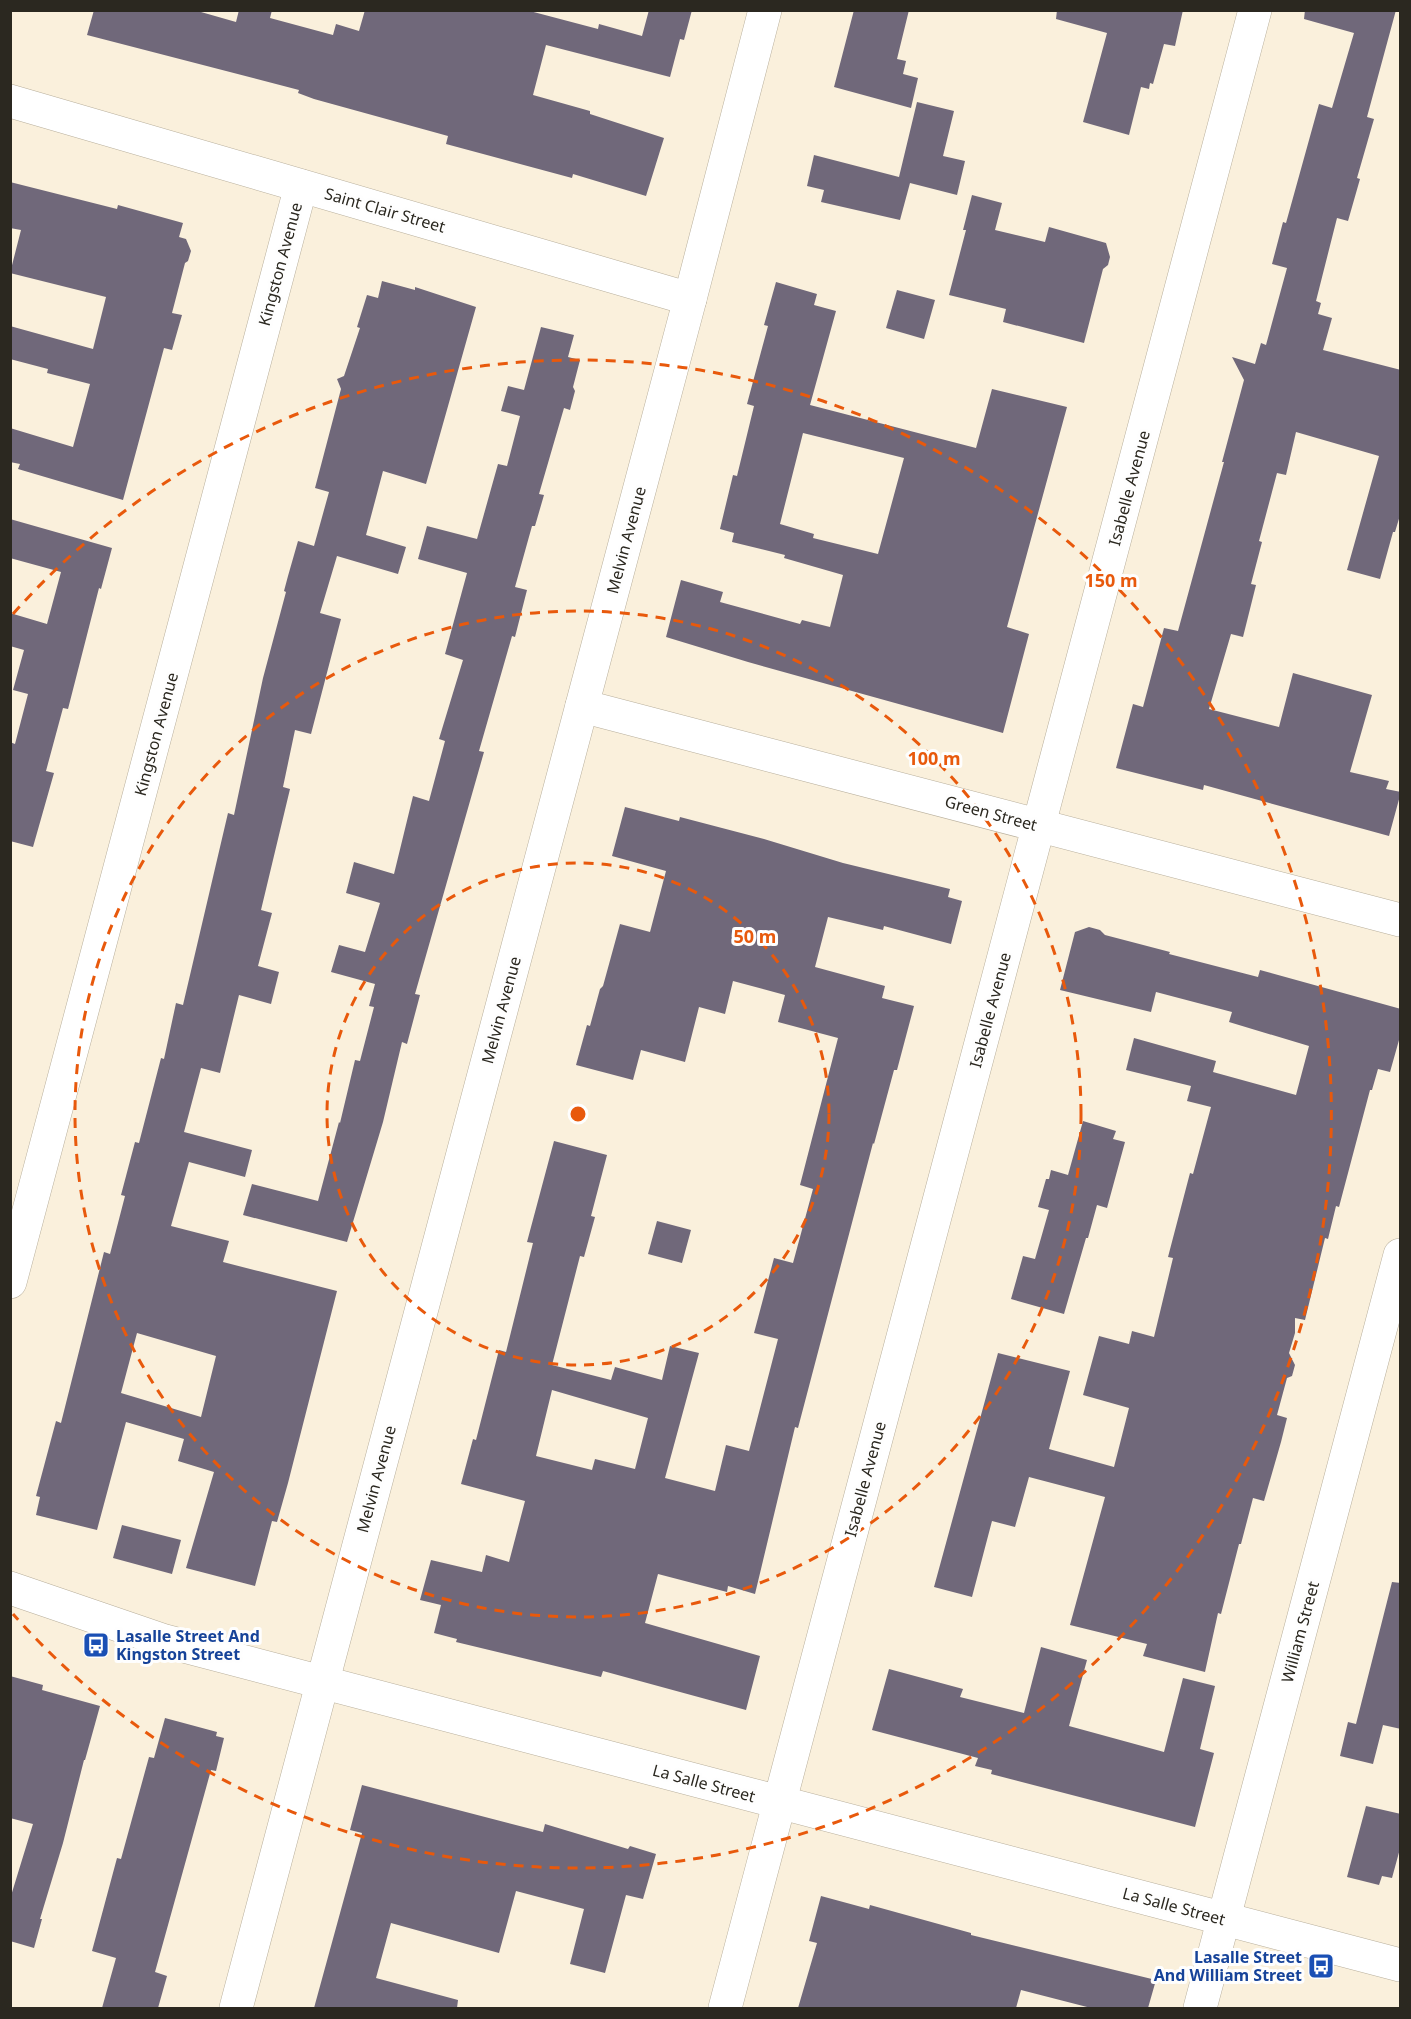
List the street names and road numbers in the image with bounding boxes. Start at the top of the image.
street label: Saint Clair Street [322,182,448,238]
street label: Kingston Avenue [253,200,307,328]
street label: Isabelle Avenue [1103,428,1155,548]
street label: Melvin Avenue [601,484,651,596]
street label: Kingston Avenue [129,670,183,798]
street label: Green Street [942,790,1040,836]
street label: Isabelle Avenue [964,950,1016,1070]
street label: Melvin Avenue [476,954,526,1066]
street label: Isabelle Avenue [839,1419,891,1539]
street label: Melvin Avenue [351,1423,401,1535]
street label: William Street [1276,1579,1324,1685]
street label: La Salle Street [650,1759,758,1807]
street label: La Salle Street [1120,1882,1228,1930]

